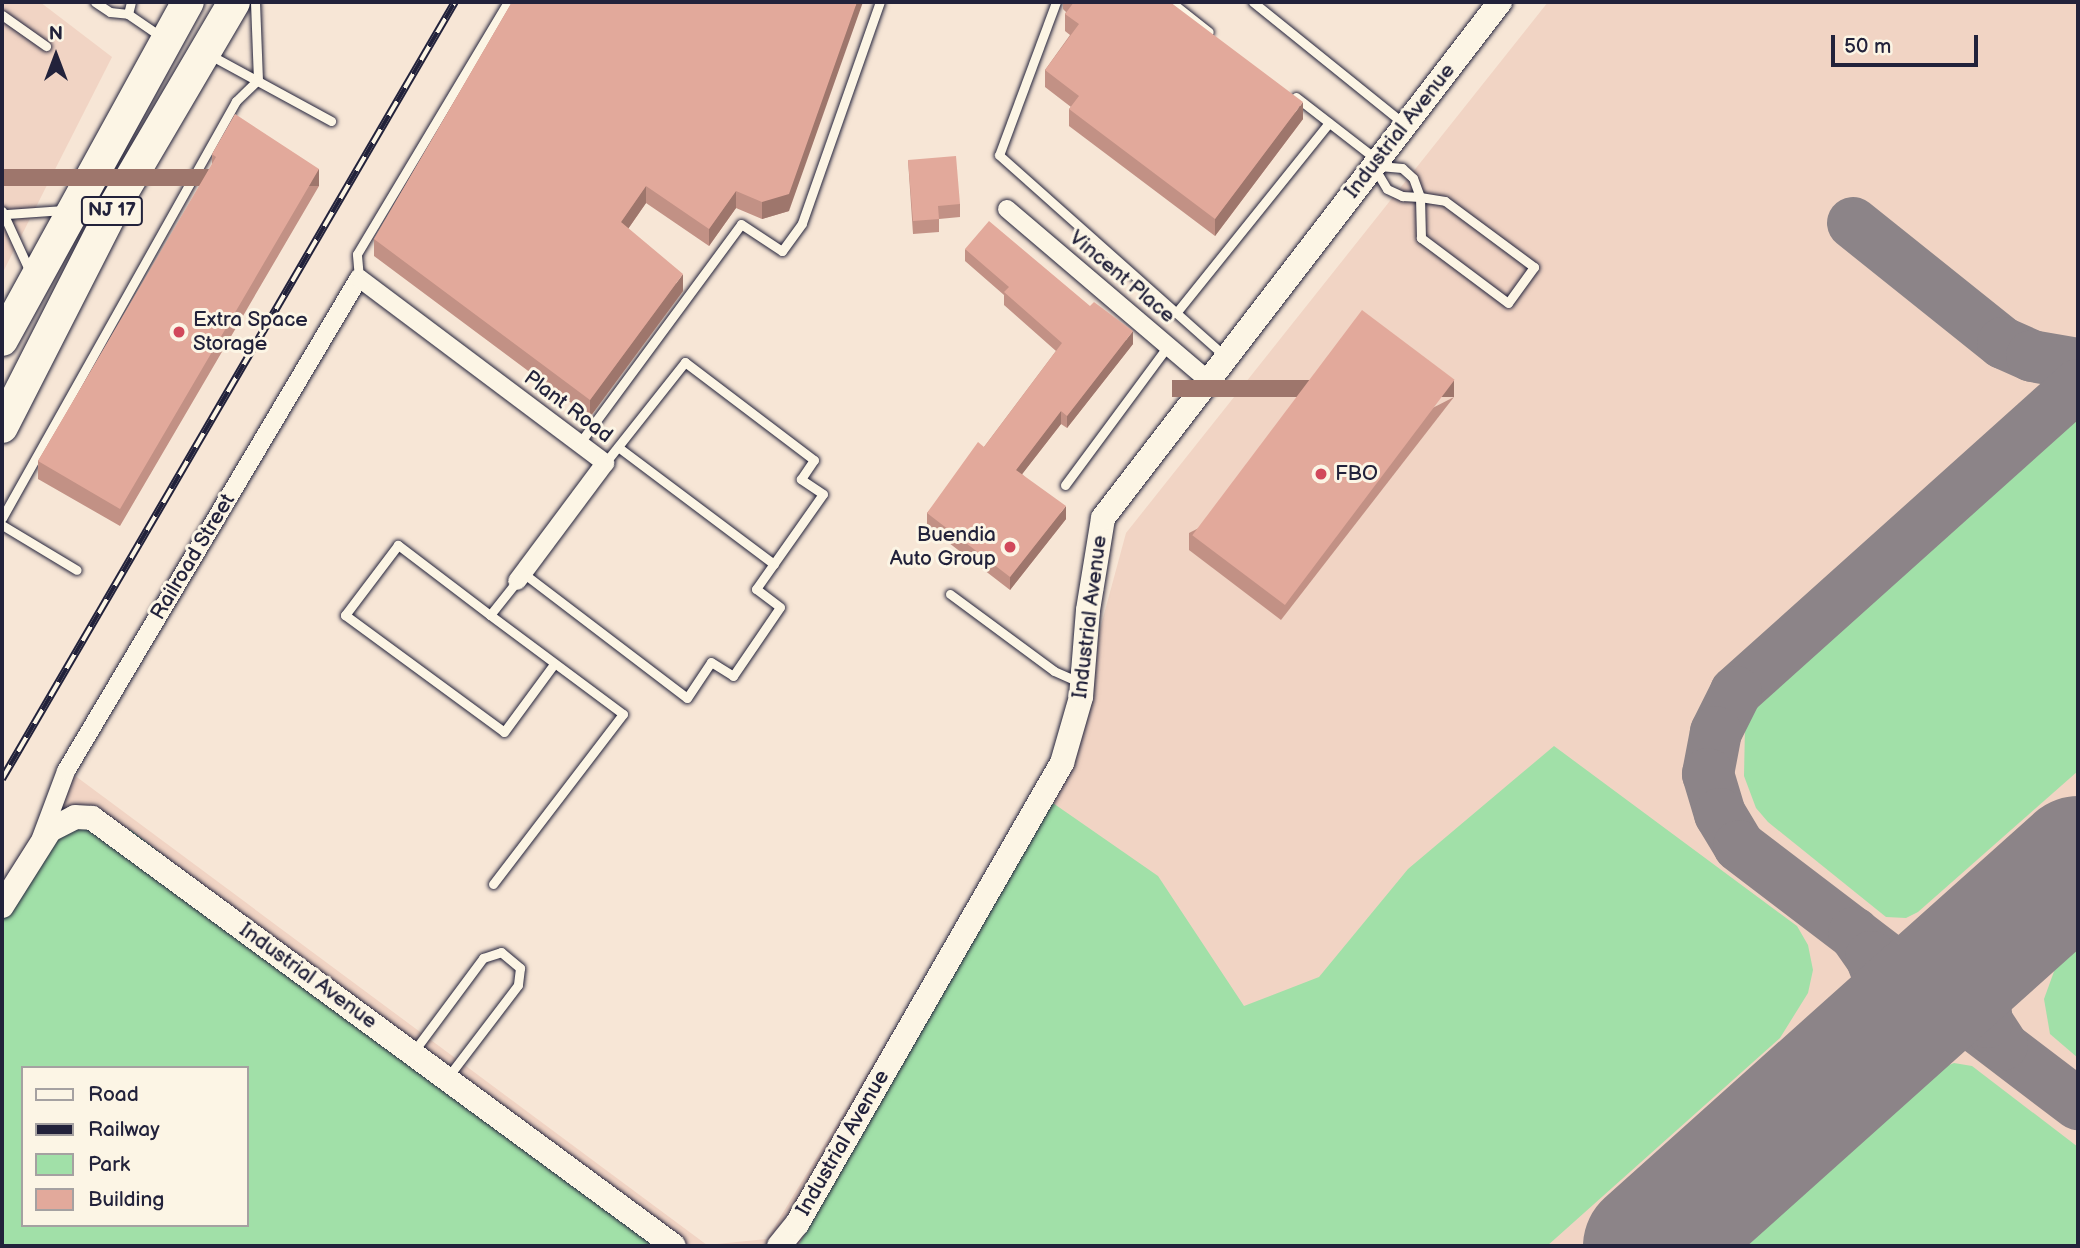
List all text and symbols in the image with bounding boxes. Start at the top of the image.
north arrow [21,21,91,91]
scale bar [1835,21,1982,65]
text: N [49,23,63,46]
text: 50 m [1844,34,1891,59]
street label: Industrial Avenue [1340,59,1460,203]
road number: NJ 17 [80,196,144,226]
street label: Vincent Place [1064,225,1180,329]
place label: Extra Space Storage [193,307,308,357]
marker: Extra Space Storage [171,324,187,340]
street label: Plant Road [519,366,617,448]
place label: FBO [1335,461,1378,487]
marker: FBO [1313,466,1329,482]
street label: Railroad Street [145,489,241,625]
place label: Buendia Auto Group [890,522,996,572]
street label: Industrial Avenue [1067,534,1113,700]
marker: Buendia Auto Group [1002,539,1018,555]
street label: Industrial Avenue [234,918,382,1034]
legend [21,1066,248,1227]
street label: Industrial Avenue [791,1066,895,1220]
text: Road [88,1082,139,1107]
text: Railway [88,1117,160,1142]
text: Park [88,1152,130,1177]
text: Building [88,1187,164,1212]

